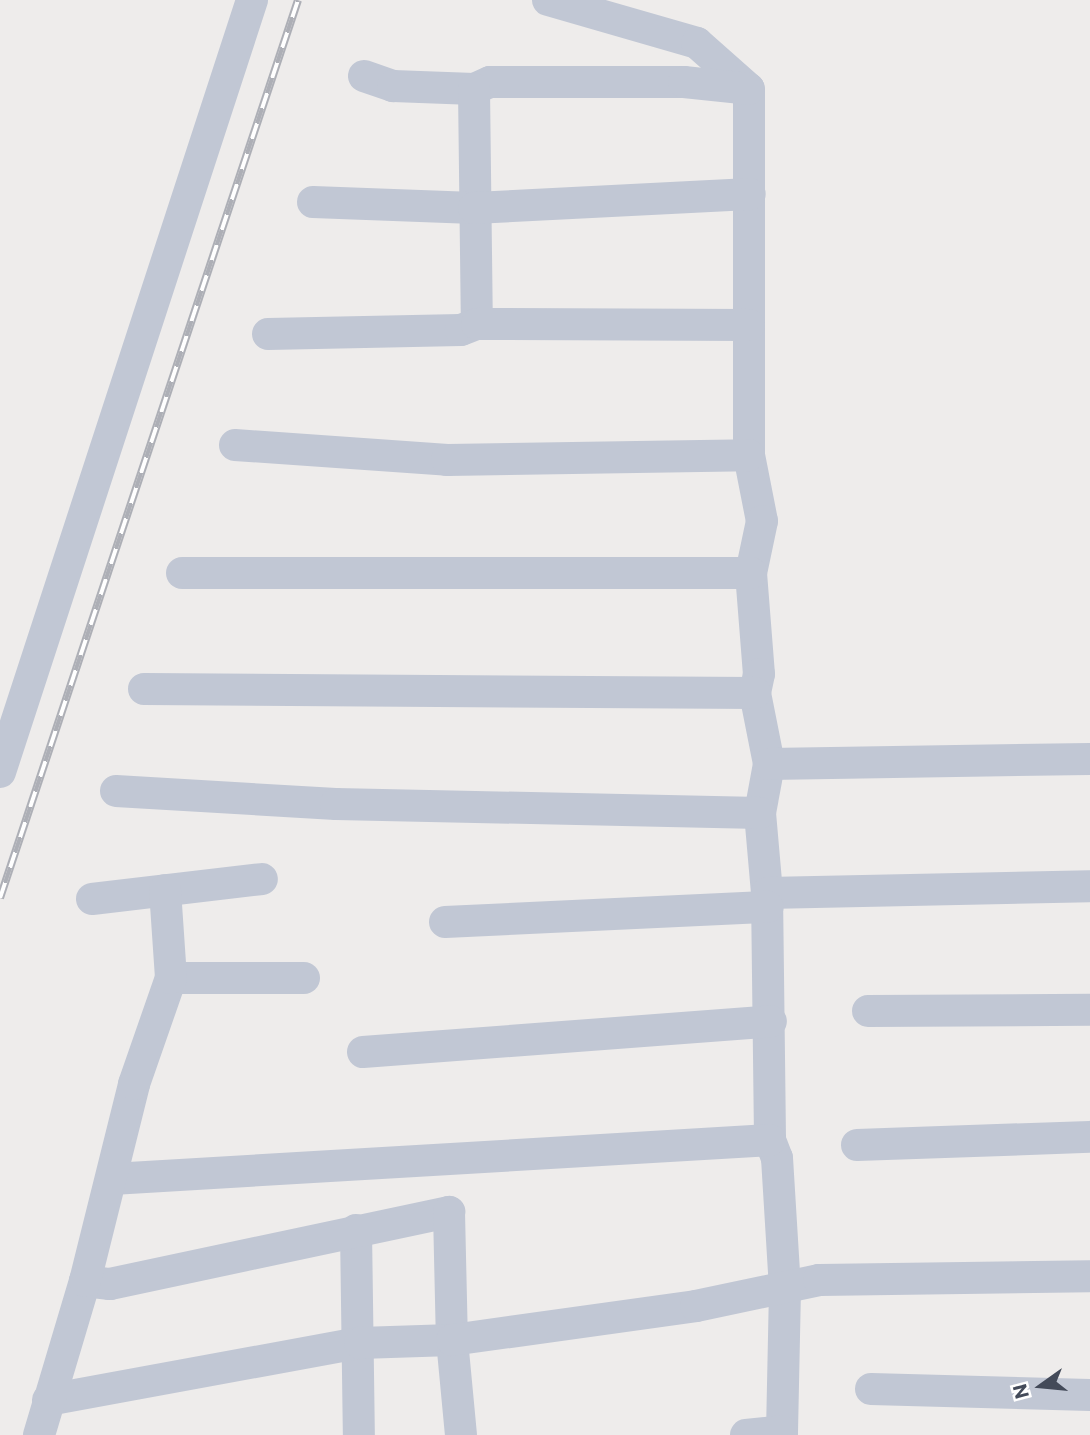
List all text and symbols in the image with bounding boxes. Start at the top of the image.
north arrow [1006,1351,1076,1421]
text: N [1007,1382,1033,1401]

